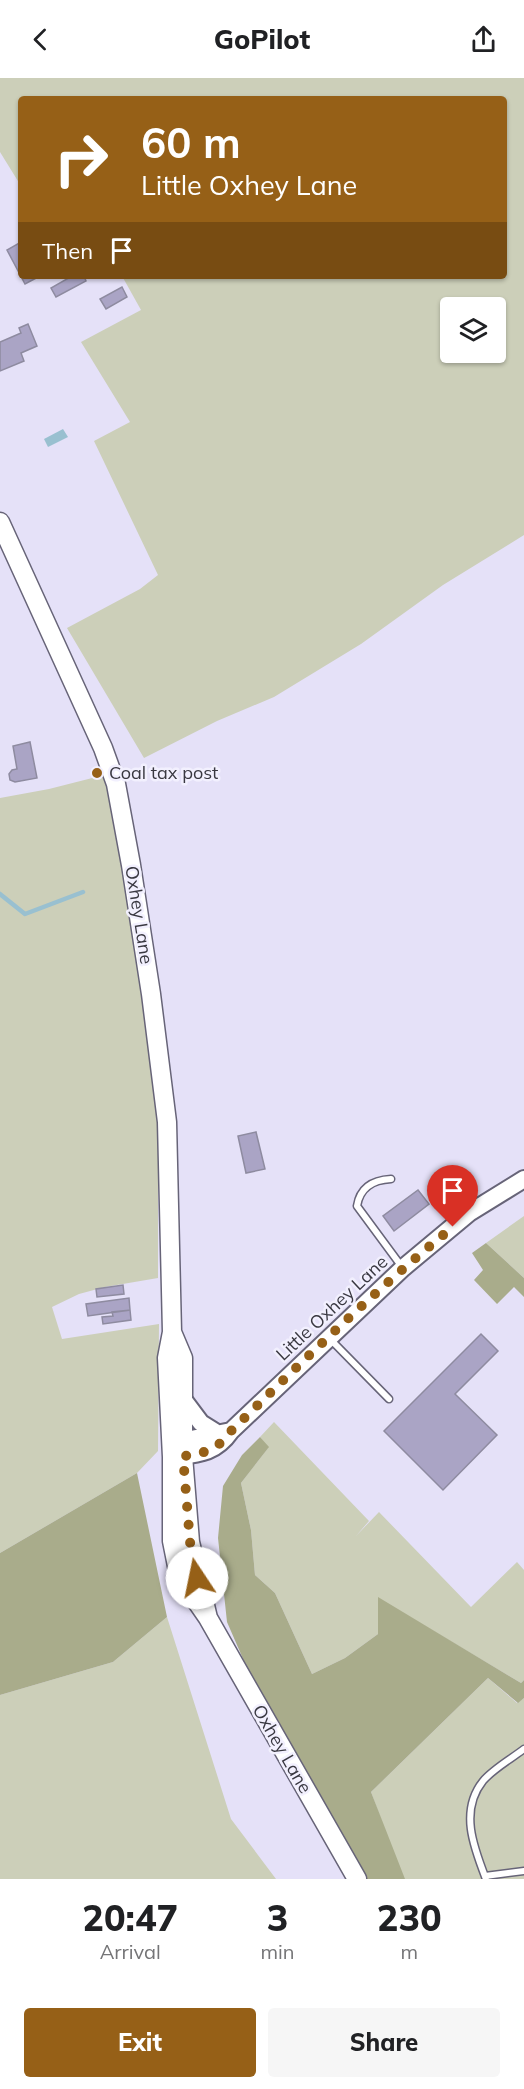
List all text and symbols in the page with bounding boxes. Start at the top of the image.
text: GoPilot [214,22,310,56]
icon: back [24,23,57,56]
icon: share [467,23,500,56]
text: 60 m [141,116,241,169]
icon: right [42,120,120,198]
text: Little Oxhey Lane [141,168,357,202]
icon: arrive [105,234,138,267]
text: Then [42,237,93,265]
map controls [440,297,506,363]
button: layers [440,297,506,363]
place label: Coal tax post [109,761,218,784]
marker: Coal tax post [90,766,104,780]
street label: Oxhey Lane [120,864,159,966]
pin [427,1165,478,1227]
icon: arrive [436,1174,469,1207]
street label: Little Oxhey Lane [271,1250,392,1365]
position arrow [165,1546,229,1610]
street label: Oxhey Lane [248,1700,317,1797]
text: 20:47 [82,1895,178,1940]
text: 3 [267,1895,288,1940]
text: 230 [377,1895,442,1940]
text: Arrival [100,1939,161,1964]
text: min [260,1939,295,1964]
text: m [400,1939,418,1964]
button: Exit [24,2008,256,2077]
button: Share [268,2008,500,2077]

